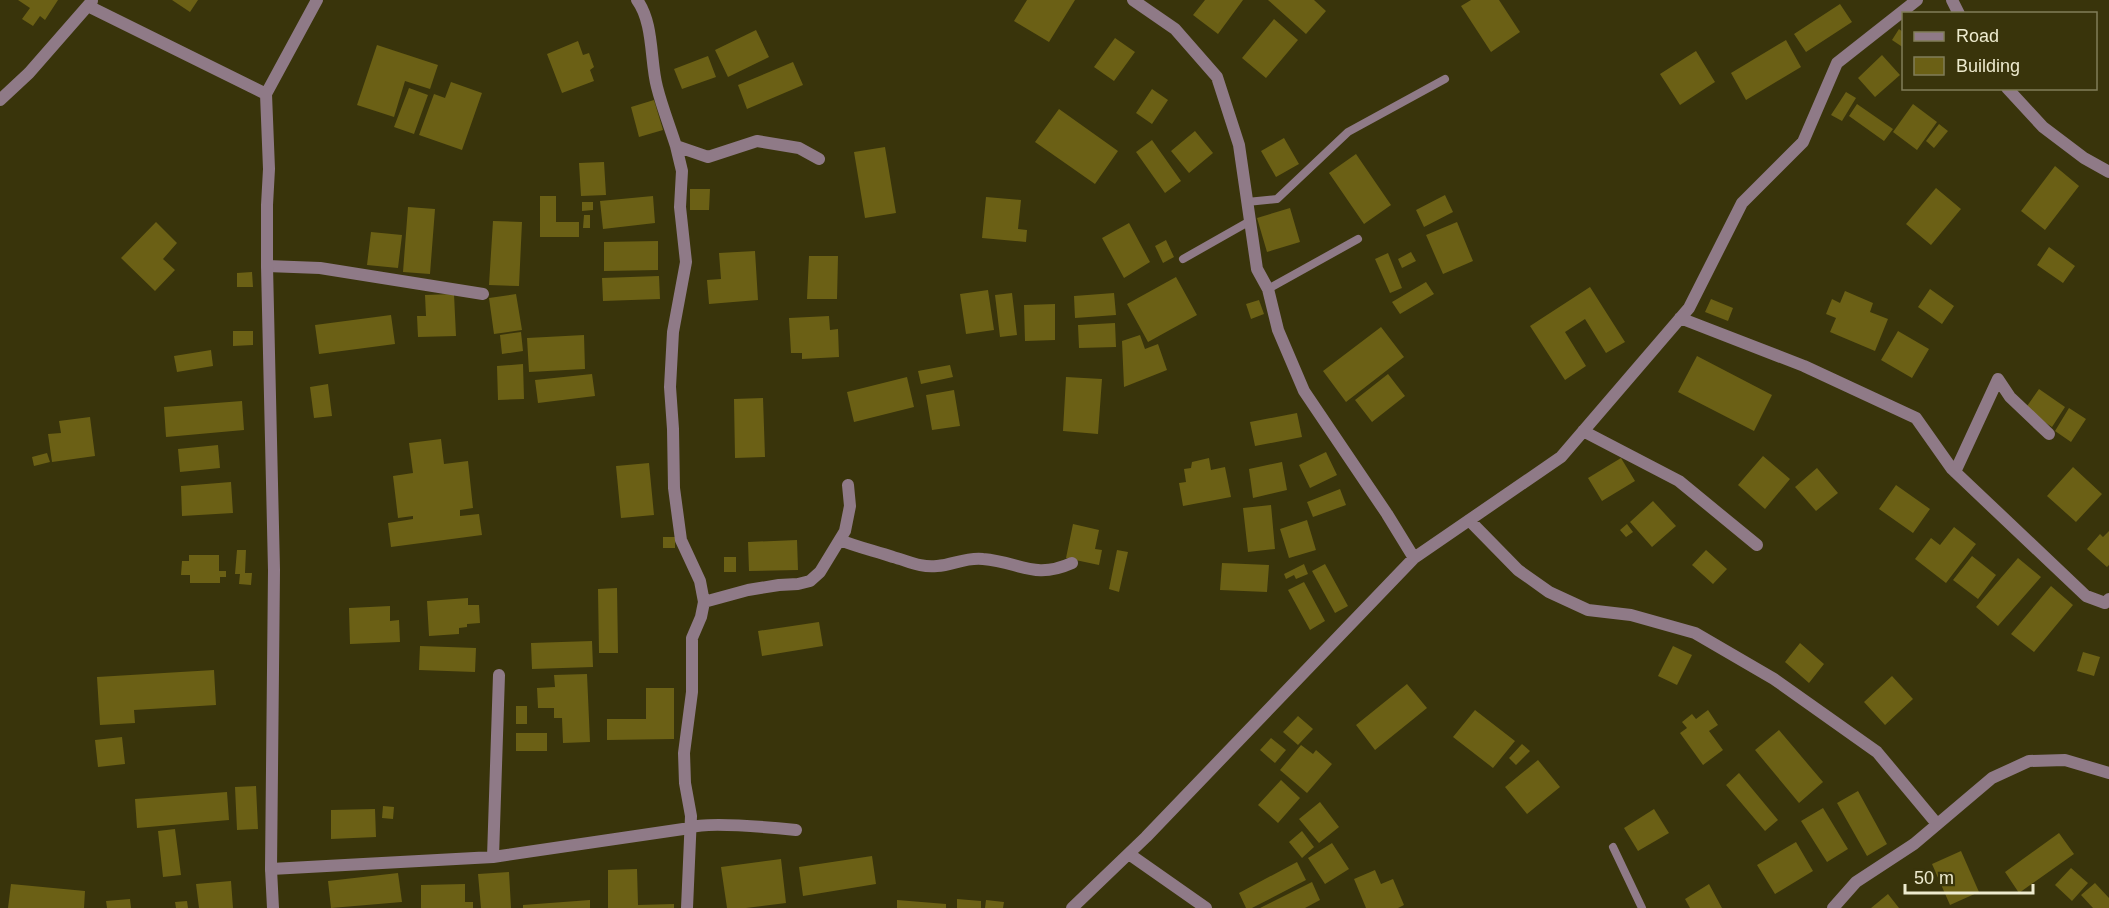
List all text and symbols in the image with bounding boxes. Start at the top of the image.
legend [1902,12,2097,90]
text: Road [1956,26,1999,46]
text: Building [1956,56,2020,76]
scale bar [1905,857,2032,895]
text: 50 m [1914,868,1954,888]

